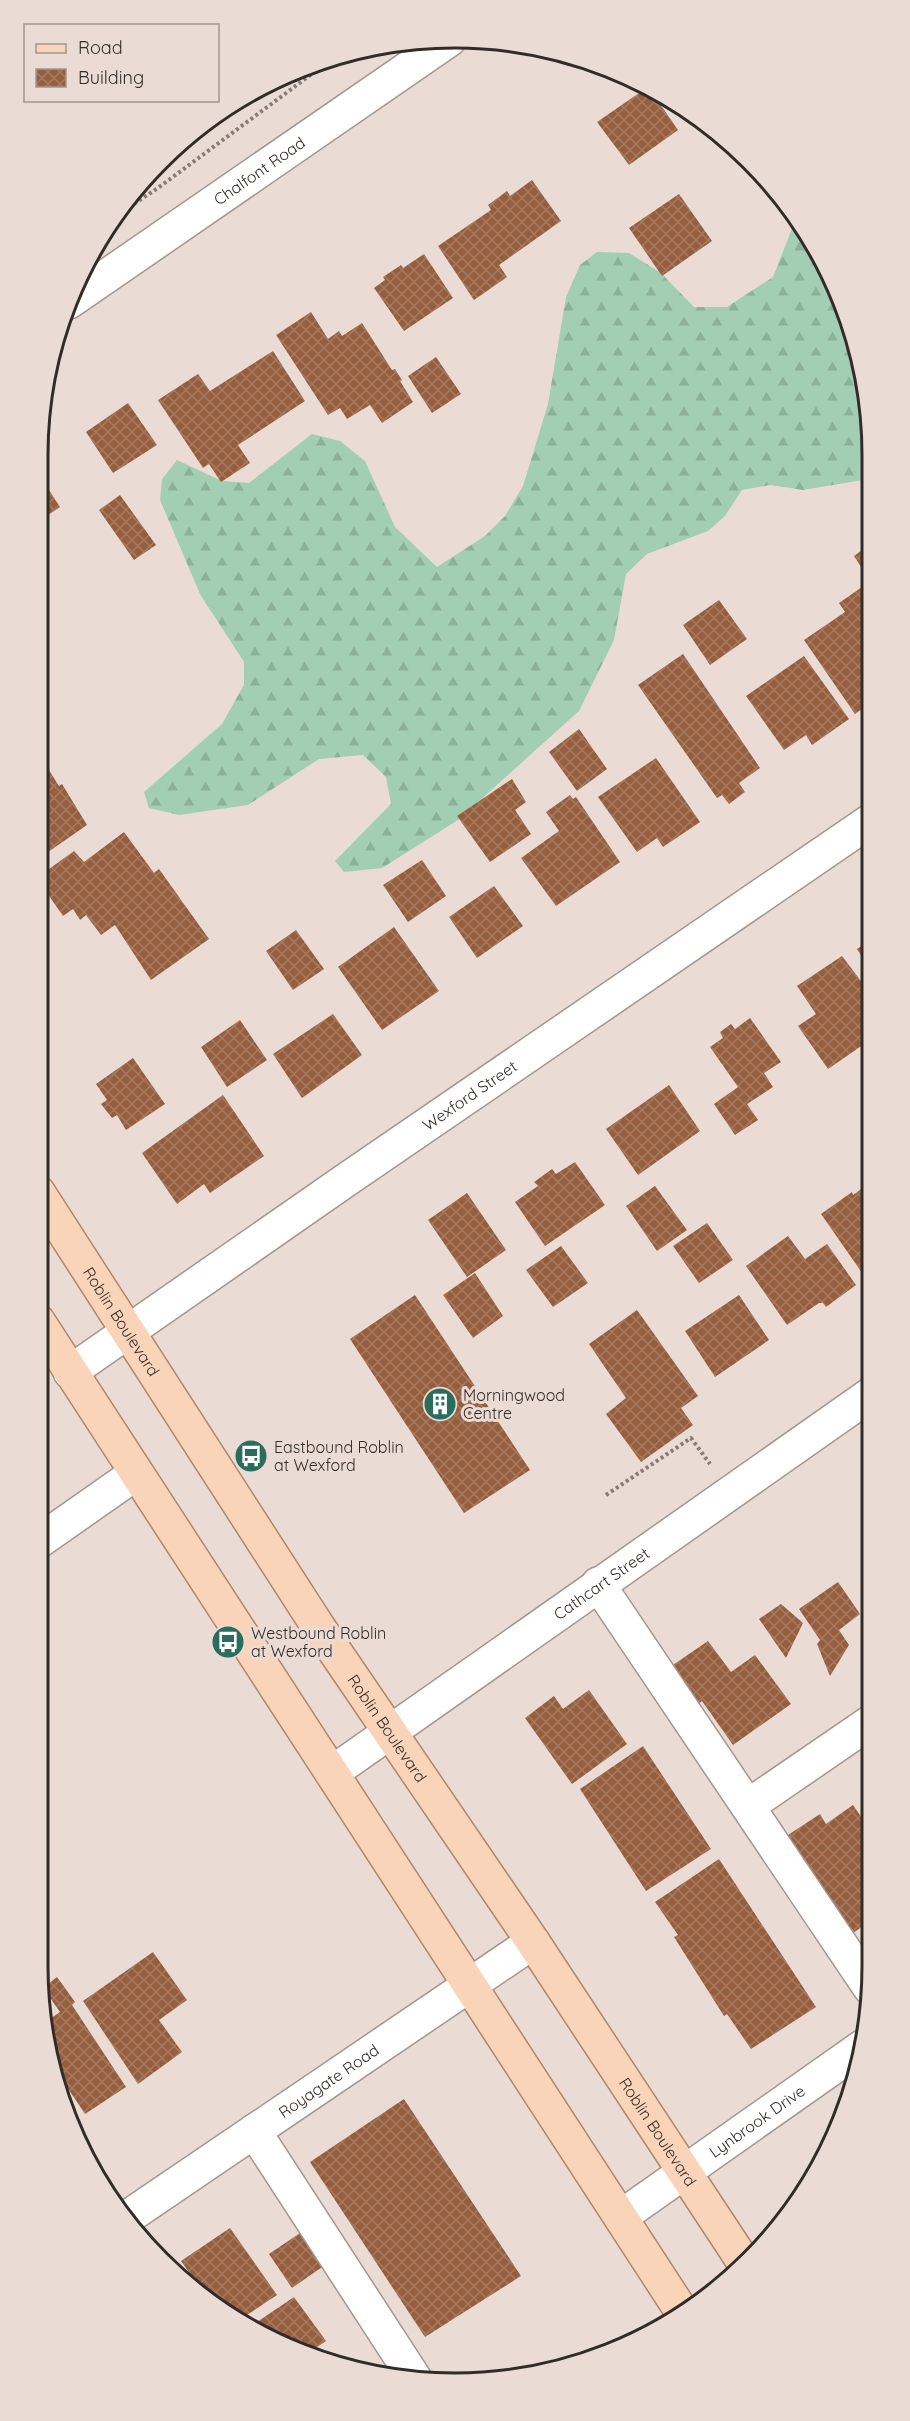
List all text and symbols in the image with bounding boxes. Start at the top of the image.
legend [24,24,219,102]
text: Road [78,36,123,59]
text: Building [78,66,144,89]
street label: Chalfont Road [210,132,309,209]
street label: Wexford Street [418,1056,521,1135]
street label: Roblin Boulevard [79,1263,164,1380]
place label: Morningwood Centre [463,1385,565,1423]
building icon: Morningwood Centre [422,1386,458,1422]
place label: Eastbound Roblin at Wexford [274,1437,404,1475]
bus stop icon: Eastbound Roblin at Wexford [233,1438,269,1474]
street label: Cathcart Street [550,1543,653,1624]
place label: Westbound Roblin at Wexford [251,1623,386,1661]
bus stop icon: Westbound Roblin at Wexford [210,1624,246,1660]
street label: Roblin Boulevard [344,1670,431,1786]
street label: Royagate Road [274,2040,383,2122]
street label: Roblin Boulevard [615,2074,701,2190]
street label: Lynbrook Drive [705,2080,809,2162]

